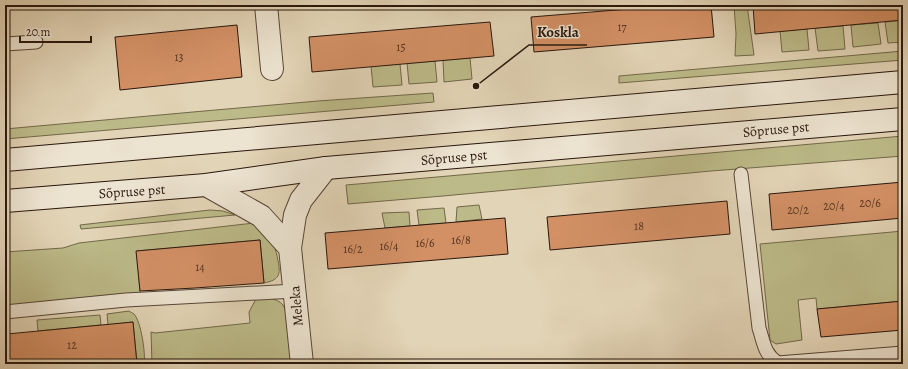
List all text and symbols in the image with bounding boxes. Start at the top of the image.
scale bar [20,18,91,44]
callout: Koskla [529,18,587,45]
house number: 17 [617,19,628,35]
text: Koskla [537,22,580,42]
text: 20 m [26,24,50,40]
house number: 15 [396,39,406,55]
house number: 13 [174,49,184,65]
street label: Sõpruse pst [742,117,810,142]
street label: Sõpruse pst [420,145,488,170]
street label: Sõpruse pst [98,180,166,203]
house number: 20/6 [859,195,881,211]
house number: 20/4 [823,198,845,214]
house number: 20/2 [787,202,809,218]
house number: 18 [634,218,644,234]
house number: 16/8 [451,232,471,248]
house number: 16/6 [415,235,435,251]
house number: 16/4 [379,238,399,254]
house number: 16/2 [343,241,363,257]
house number: 14 [195,259,205,275]
street label: Meleka [285,284,308,327]
house number: 12 [67,337,77,353]

